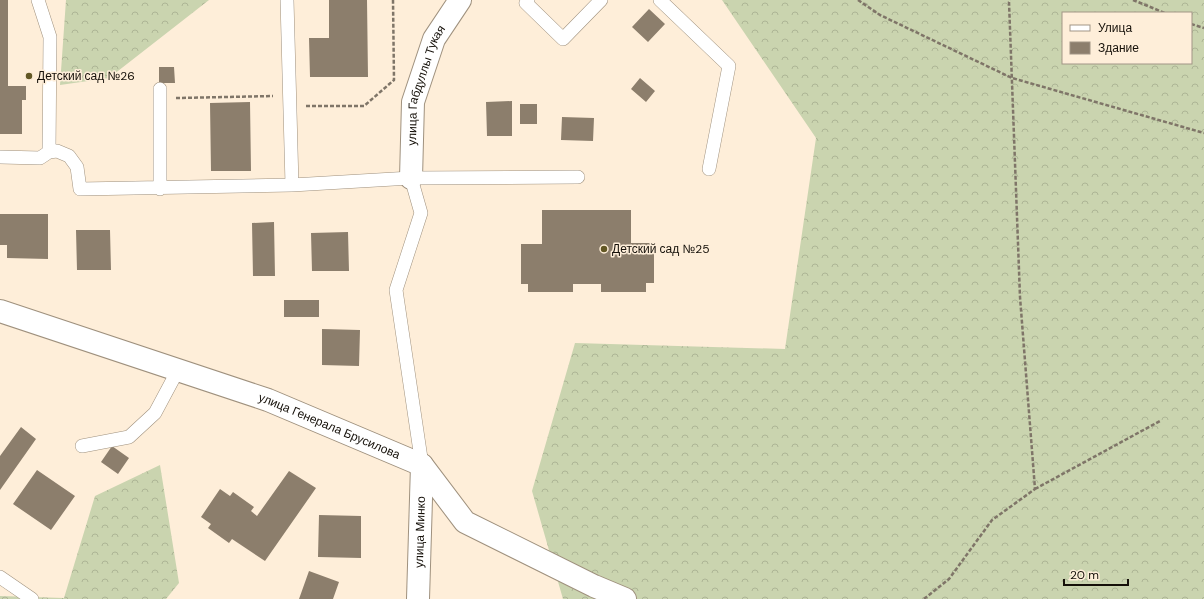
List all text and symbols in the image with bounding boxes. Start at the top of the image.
legend [1062,12,1192,64]
text: Улица [1098,20,1132,36]
street label: улица Габдуллы Тукая [404,22,449,146]
text: Здание [1098,40,1139,56]
place label: Детский сад №26 [37,68,135,84]
marker: Детский сад №26 [24,71,34,81]
place label: Детский сад №25 [612,241,710,257]
marker: Детский сад №25 [599,244,609,254]
street label: улица Генерала Брусилова [257,389,403,463]
street label: улица Минко [411,496,429,568]
scale bar [1064,561,1128,587]
text: 20 m [1070,567,1099,583]

